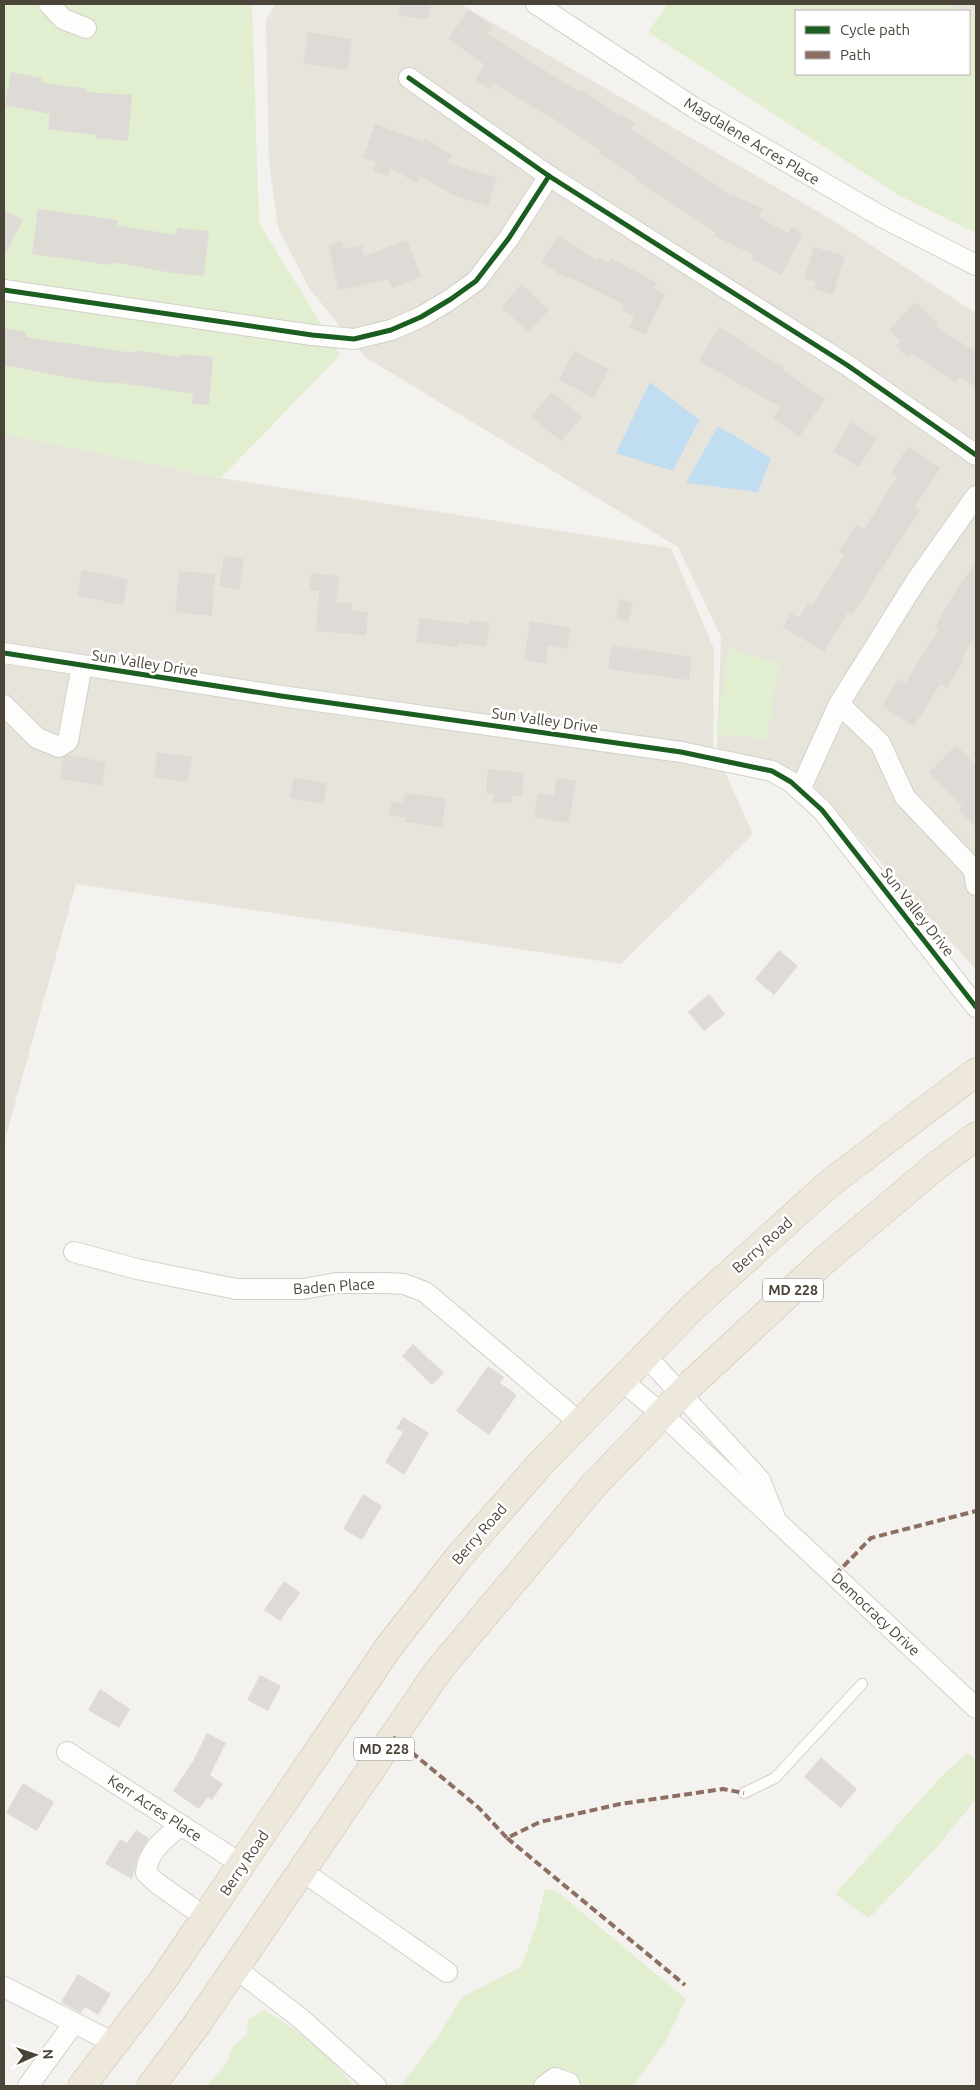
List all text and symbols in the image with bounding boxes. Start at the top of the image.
legend [795,10,970,75]
text: Cycle path [840,21,910,38]
text: Path [840,46,871,63]
street label: Magdalene Acres Place [681,94,823,188]
street label: Sun Valley Drive [90,646,200,680]
street label: Sun Valley Drive [491,704,599,736]
street label: Sun Valley Drive [878,864,958,960]
street label: Berry Road [729,1214,795,1276]
street label: Baden Place [292,1275,376,1297]
road number: MD 228 [763,1278,823,1302]
street label: Berry Road [448,1500,510,1568]
street label: Democracy Drive [828,1569,924,1659]
road number: MD 228 [354,1738,414,1760]
street label: Kerr Acres Place [105,1771,205,1845]
street label: Berry Road [216,1827,272,1899]
north arrow [10,2030,60,2080]
text: N [40,2049,56,2060]

